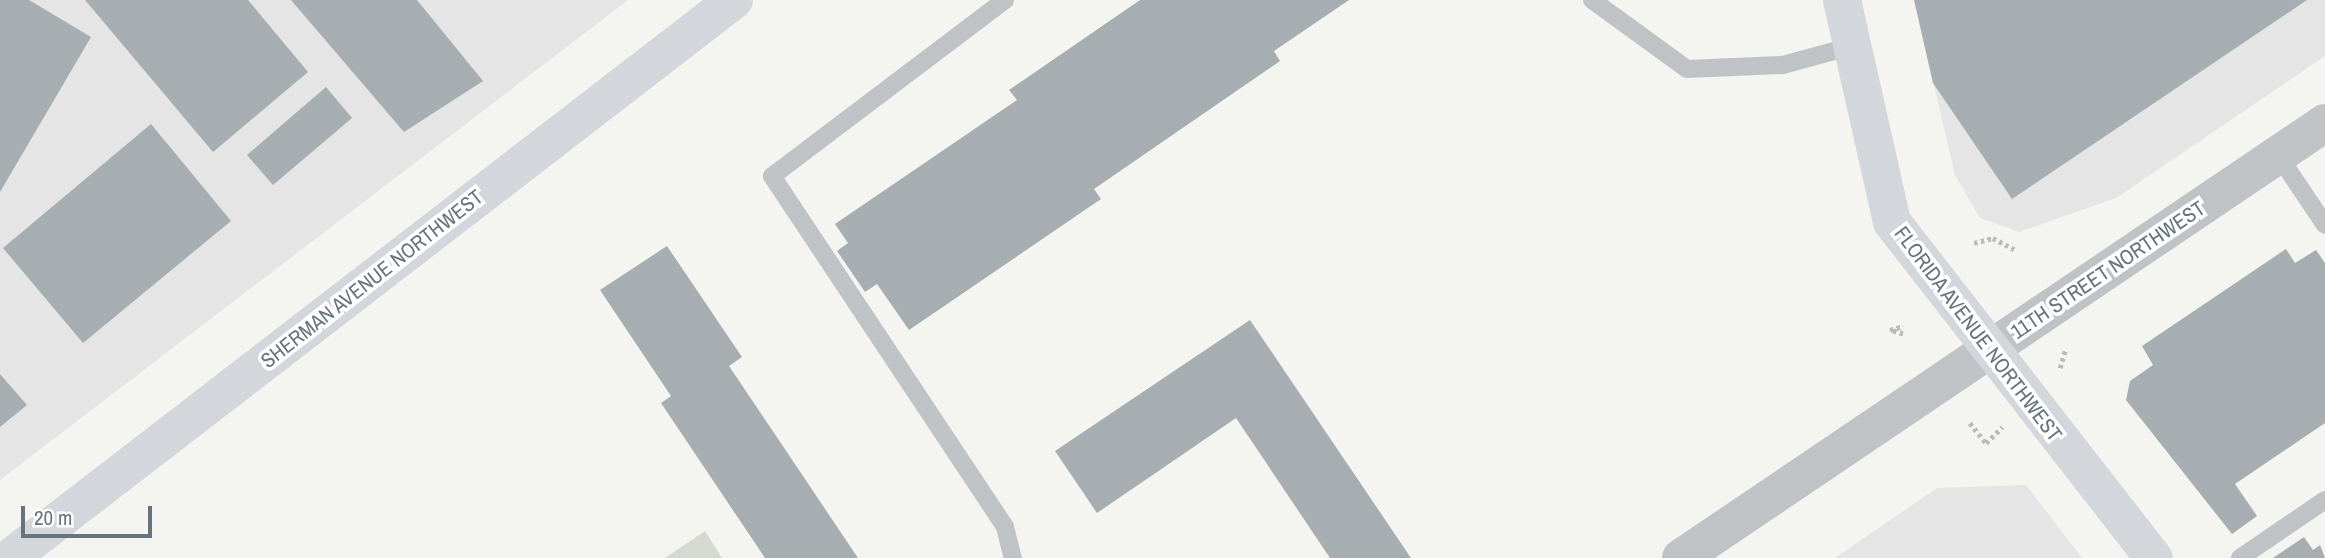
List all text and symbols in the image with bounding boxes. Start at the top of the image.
street label: SHERMAN AVENUE NORTHWEST [256,184,488,374]
street label: 11TH STREET NORTHWEST [2006,196,2210,344]
street label: FLORIDA AVENUE NORTHWEST [1888,221,2068,447]
scale bar [24,491,156,536]
text: 20 m [34,503,72,532]

